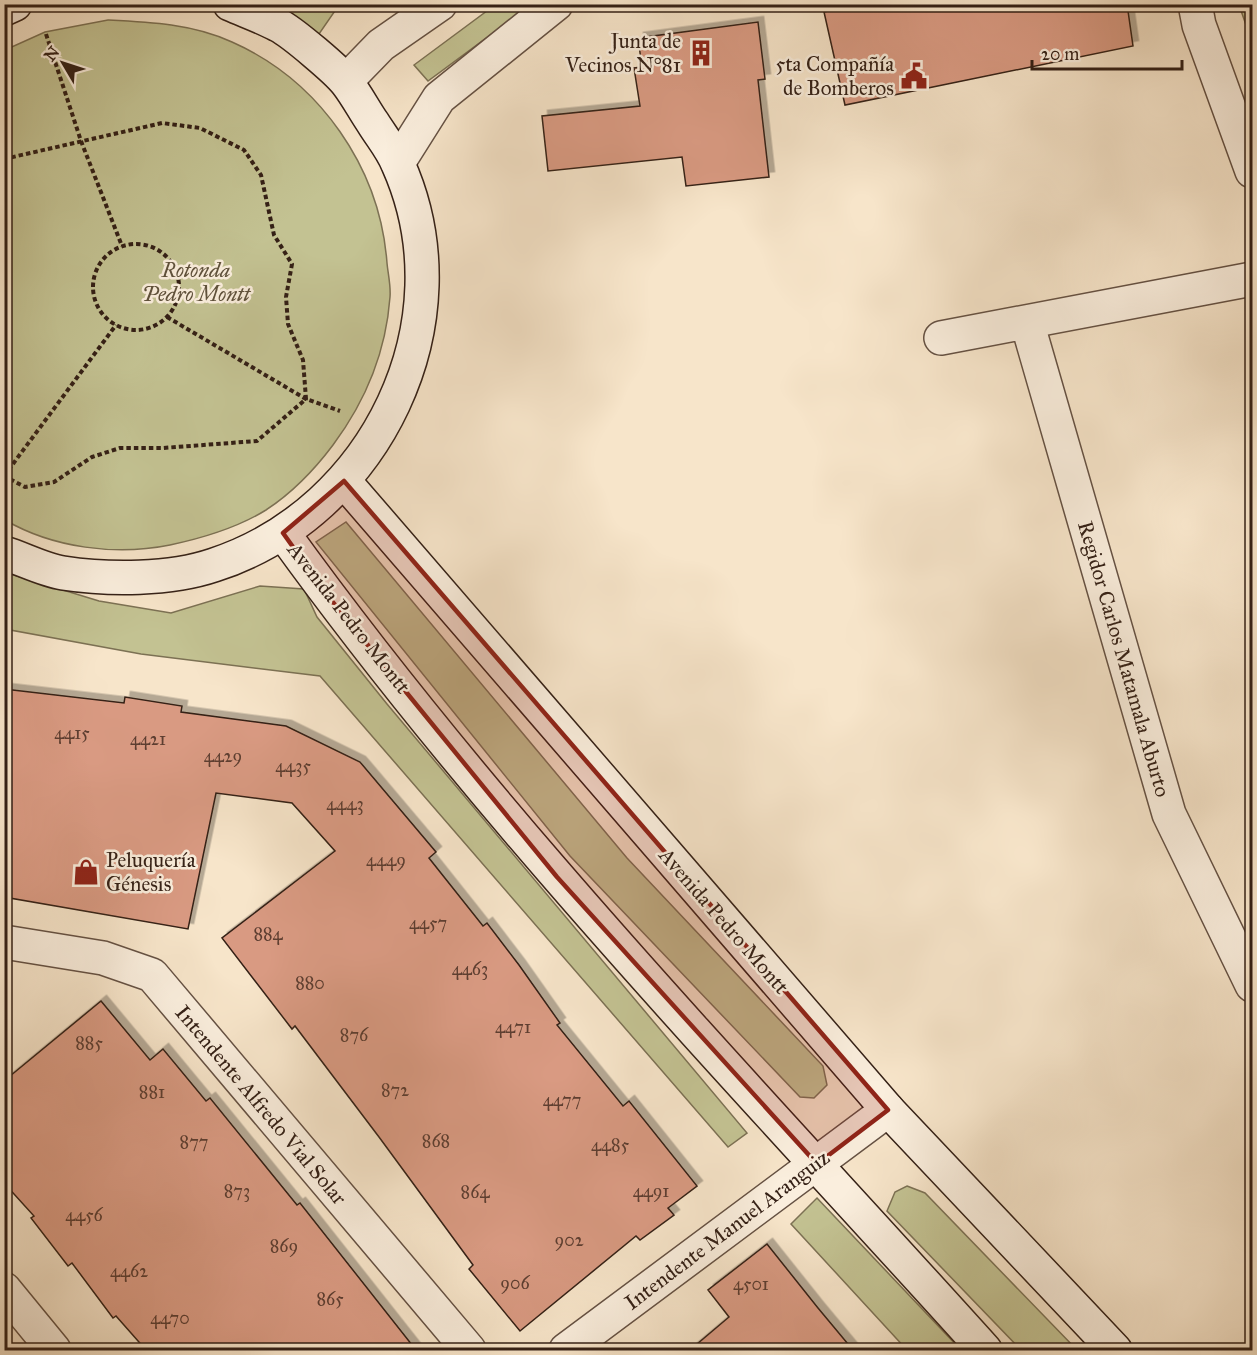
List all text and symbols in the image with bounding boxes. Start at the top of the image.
place label: Junta de Vecinos N°81 [564,28,681,78]
north arrow [33,33,93,93]
scale bar [1032,33,1182,71]
building icon: Junta de Vecinos N°81 [686,38,716,68]
text: N [40,42,64,65]
text: 20 m [1041,43,1079,65]
place label: 5ta Compañía de Bomberos [775,51,894,101]
public building icon: 5ta Compañía de Bomberos [899,61,929,91]
park label: Rotonda Pedro Montt [142,257,252,307]
street label: Regidor Carlos Matamala Aburto [1072,518,1176,800]
street label: Avenida Pedro Montt [281,536,417,699]
house number: 4415 [54,722,90,744]
house number: 4421 [130,728,166,750]
house number: 4429 [204,745,242,767]
house number: 4435 [275,755,311,777]
house number: 4443 [326,793,364,815]
street label: Avenida Pedro Montt [653,842,795,1000]
place label: Peluquería Génesis [106,847,196,897]
house number: 4449 [366,849,406,871]
shop icon: Peluquería Génesis [71,857,101,887]
house number: 4457 [409,912,447,934]
house number: 884 [253,923,284,945]
house number: 4463 [452,958,488,980]
house number: 880 [295,972,325,994]
street label: Intendente Alfredo Vial Solar [170,1000,352,1210]
house number: 4471 [495,1016,531,1038]
house number: 876 [340,1024,369,1046]
house number: 885 [75,1032,103,1054]
house number: 872 [381,1079,409,1101]
house number: 881 [139,1081,165,1103]
house number: 4477 [543,1089,581,1111]
house number: 868 [422,1130,450,1152]
house number: 877 [180,1131,208,1153]
house number: 4485 [591,1134,630,1156]
street label: Intendente Manuel Aranguiz [619,1144,835,1316]
house number: 873 [224,1180,250,1202]
house number: 4491 [633,1180,669,1202]
house number: 864 [461,1181,490,1203]
house number: 4456 [65,1204,104,1226]
house number: 902 [554,1229,584,1251]
house number: 869 [270,1235,298,1257]
house number: 4462 [110,1260,148,1282]
house number: 906 [500,1272,530,1294]
house number: 4501 [733,1273,769,1295]
house number: 865 [316,1288,344,1310]
house number: 4470 [150,1307,190,1329]

